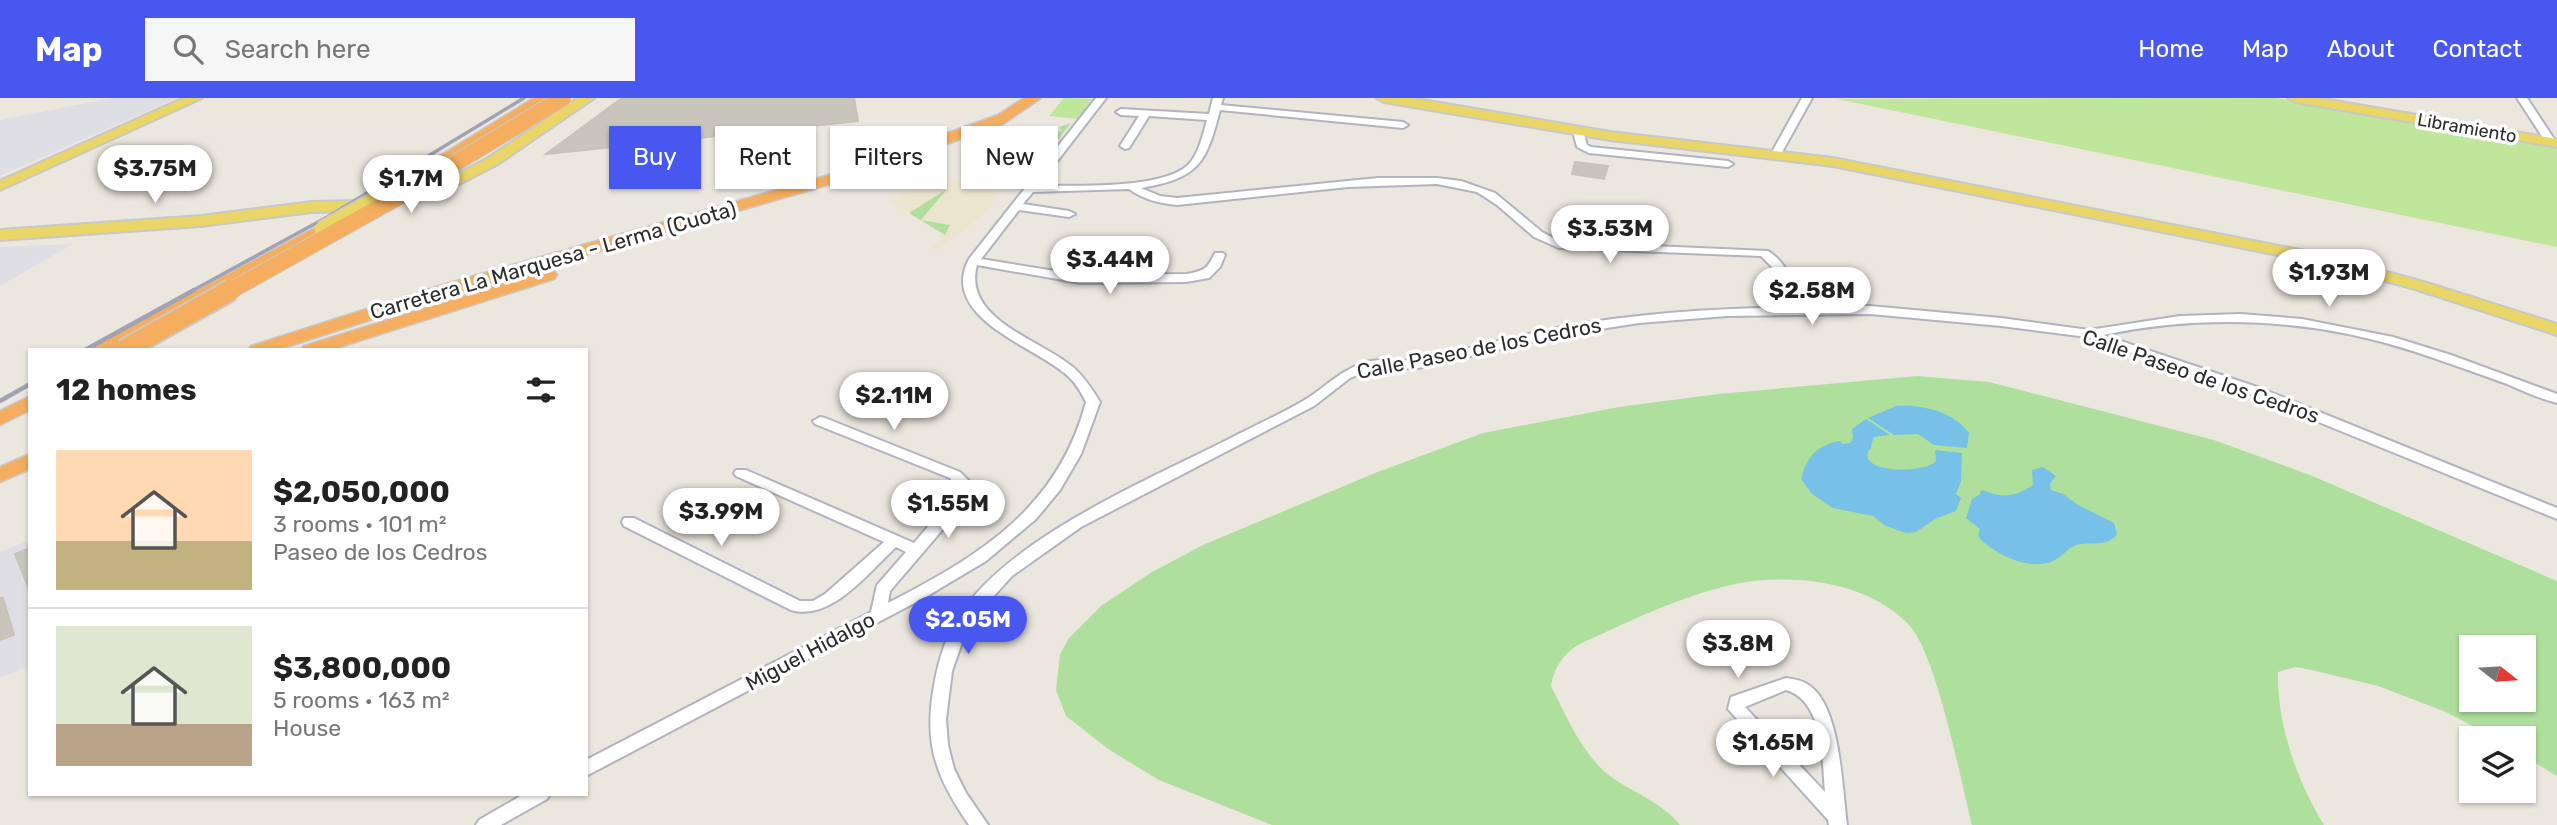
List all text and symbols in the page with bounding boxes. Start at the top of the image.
search box [145,18,635,81]
text: Map [35,30,103,69]
icon: search [169,30,207,68]
text: Search here [225,34,370,65]
text: Home [2138,35,2204,63]
text: Map [2242,35,2289,63]
text: About [2327,35,2395,63]
text: Contact [2433,35,2522,63]
street label: Libramiento [2416,108,2518,148]
chip: Buy [609,126,701,189]
chip: Rent [715,126,816,189]
chip: Filters [830,126,947,189]
chip: New [961,126,1058,189]
pin: $3.75M [98,146,212,205]
text: $3.75M [113,154,197,182]
pin: $1.7M [362,156,460,215]
text: $1.7M [379,164,443,192]
street label: Carretera La Marquesa - Lerma (Cuota) [367,196,739,324]
pin: $3.53M [1553,206,1667,265]
text: $3.53M [1567,214,1653,242]
pin: $3.44M [1053,236,1167,296]
text: $3.44M [1066,245,1154,273]
pin: $1.93M [2272,250,2386,309]
text: $1.93M [2288,258,2370,286]
pin: $2.58M [1755,268,1869,327]
text: $2.58M [1769,276,1855,304]
street label: Calle Paseo de los Cedros [1355,312,1603,384]
street label: Calle Paseo de los Cedros [2079,324,2323,428]
icon: filters [522,371,560,409]
text: 12 homes [56,372,197,408]
pin: $2.11M [837,372,951,432]
text: $2.11M [855,381,933,409]
text: $2,050,000 [273,474,450,510]
icon: home [112,478,196,562]
pin: $1.55M [891,480,1005,540]
pin: $3.99M [664,489,778,548]
text: $1.55M [907,489,989,517]
text: $3.99M [679,497,763,525]
text: 3 rooms · 101 m² [273,510,447,538]
text: Paseo de los Cedros [273,538,487,566]
pin: $2.05M [911,596,1025,656]
text: $2.05M [925,605,1011,633]
street label: Miguel Hidalgo [741,606,879,696]
pin: $3.8M [1689,620,1787,680]
text: $3.8M [1702,629,1774,657]
north arrow [2459,635,2536,712]
map controls [2459,635,2536,803]
text: $3,800,000 [273,650,451,686]
icon: home [112,654,196,738]
text: 5 rooms · 163 m² [273,686,450,714]
text: House [273,714,341,742]
pin: $1.65M [1716,720,1830,779]
button: layers [2459,726,2536,803]
text: $1.65M [1732,728,1814,756]

